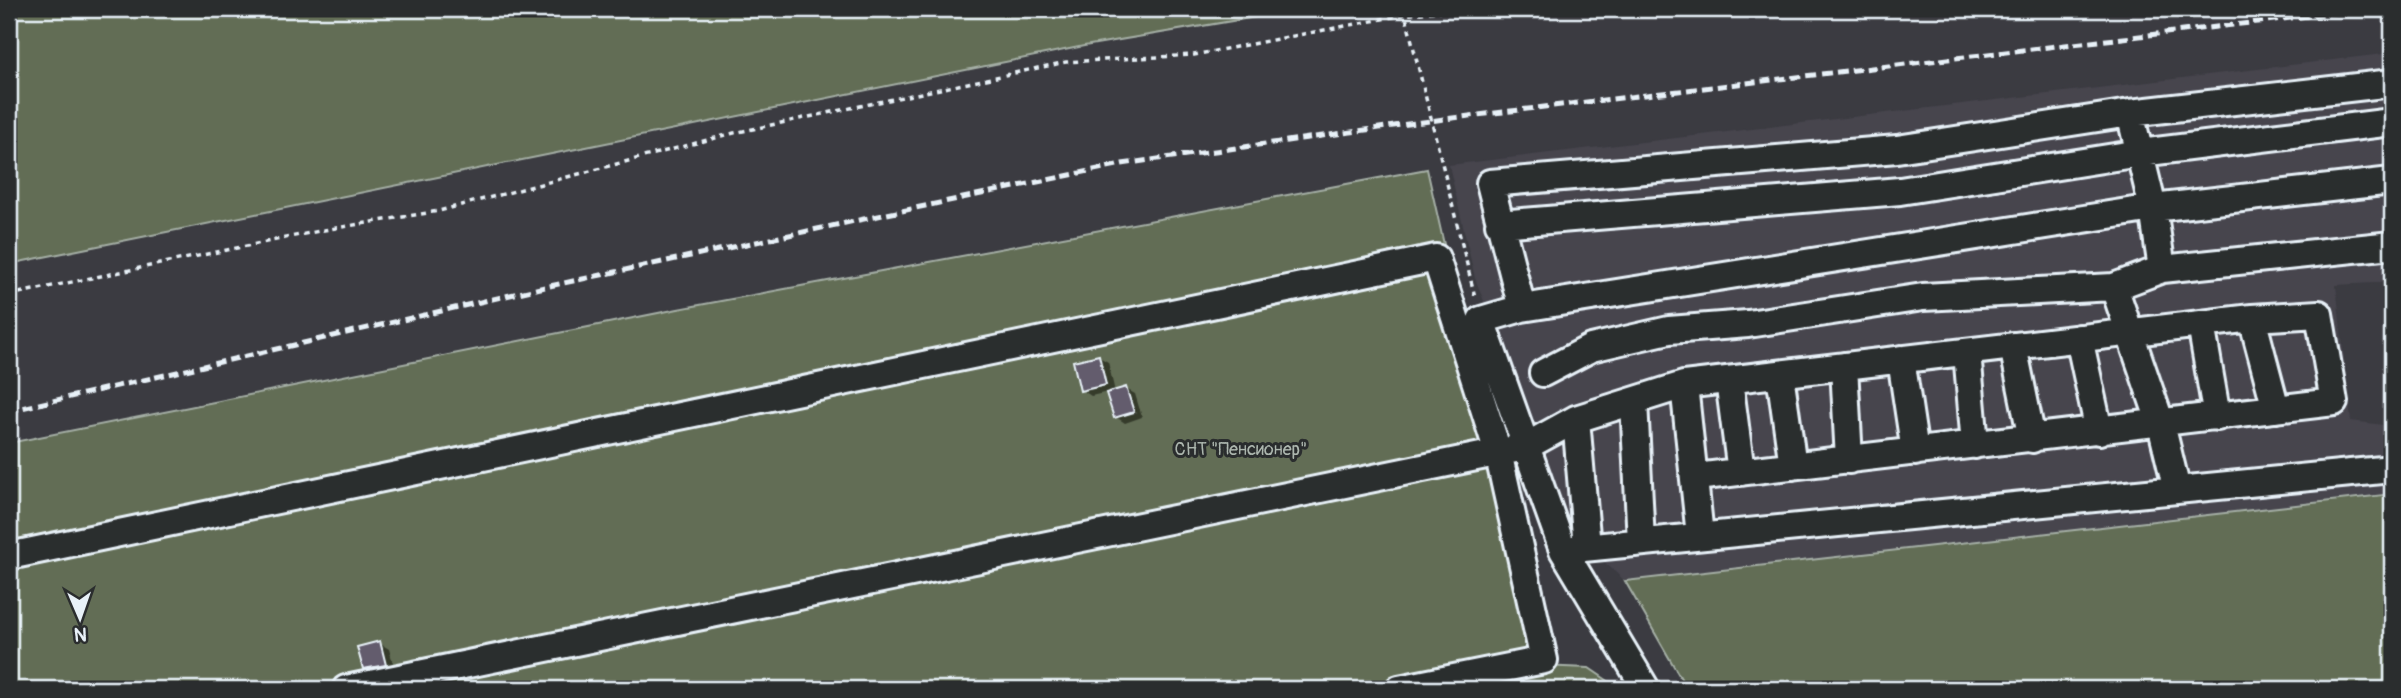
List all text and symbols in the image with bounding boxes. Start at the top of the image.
park label: СНТ "Пенсионер" [1175,438,1307,461]
north arrow [46,582,116,652]
text: N [74,622,87,646]

